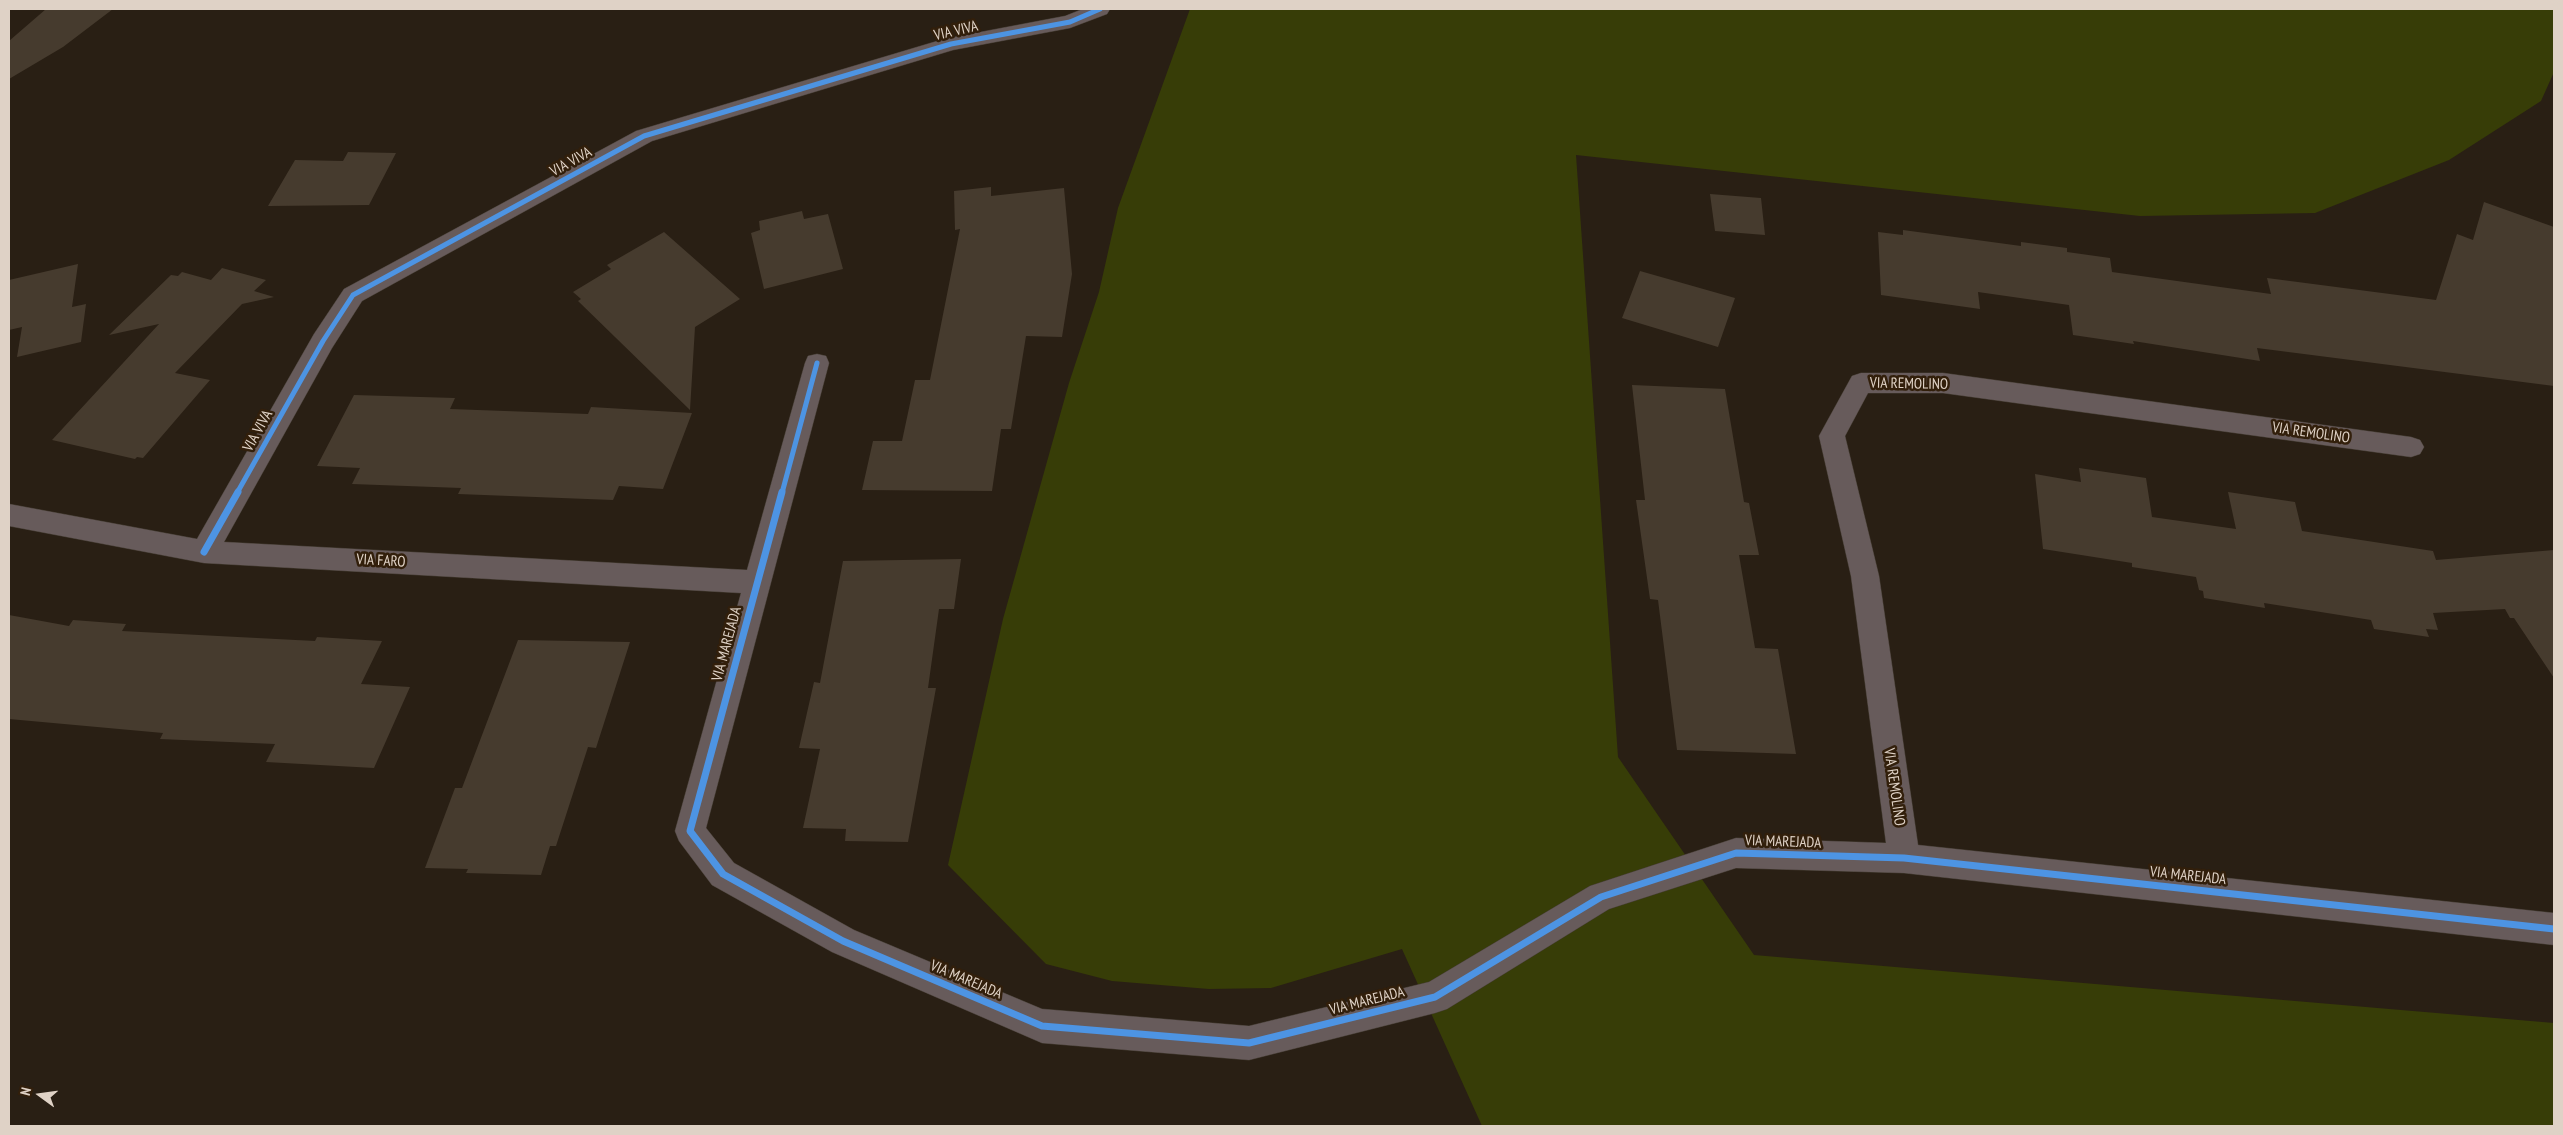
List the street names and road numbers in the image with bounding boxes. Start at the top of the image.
street label: VIA VIVA [932,17,980,45]
street label: VIA VIVA [547,143,595,181]
street label: VIA REMOLINO [1870,374,1948,394]
street label: VIA VIVA [239,407,277,455]
street label: VIA REMOLINO [2271,419,2351,447]
street label: VIA FARO [356,551,406,571]
street label: VIA MAREJADA [708,605,746,683]
street label: VIA REMOLINO [1880,747,1908,827]
street label: VIA MAREJADA [1745,832,1821,852]
street label: VIA MAREJADA [2149,863,2227,889]
street label: VIA MAREJADA [927,957,1005,1003]
street label: VIA MAREJADA [1328,983,1406,1019]

